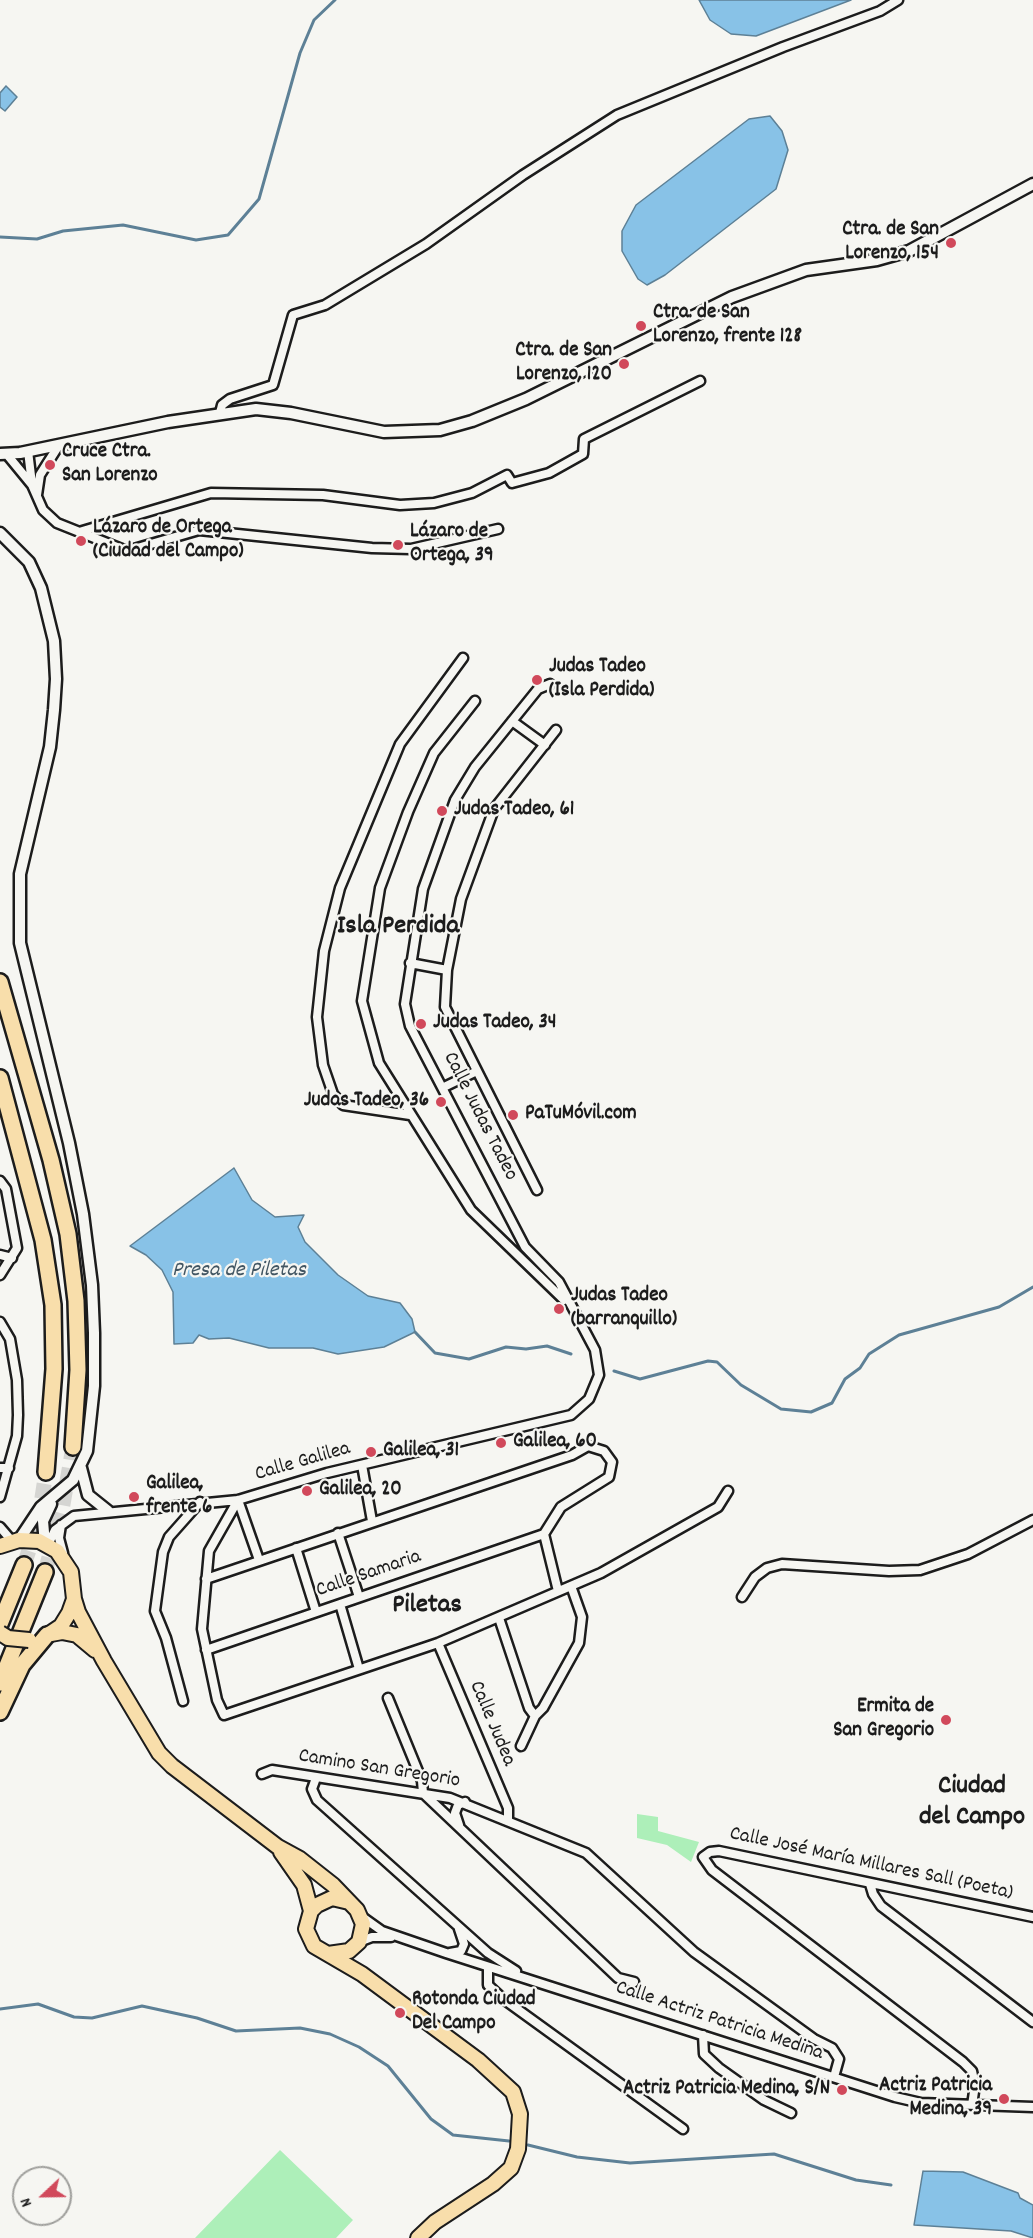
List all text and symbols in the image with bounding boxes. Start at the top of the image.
place label: Ctra. de San Lorenzo, 154 [842,218,939,268]
marker: Ctra. de San Lorenzo, 154 [944,236,958,250]
place label: Ctra. de San Lorenzo, frente 128 [653,301,802,351]
marker: Ctra. de San Lorenzo, frente 128 [634,319,648,333]
place label: Ctra. de San Lorenzo, 120 [515,339,612,389]
marker: Ctra. de San Lorenzo, 120 [617,357,631,371]
place label: Cruce Ctra. San Lorenzo [62,440,158,490]
marker: Cruce Ctra. San Lorenzo [43,458,57,472]
place label: Lázaro de Ortega (Ciudad del Campo) [93,516,244,566]
place label: Lázaro de Ortega, 39 [410,520,494,570]
marker: Lázaro de Ortega (Ciudad del Campo) [74,534,88,548]
marker: Lázaro de Ortega, 39 [391,538,405,552]
place label: Judas Tadeo (Isla Perdida) [549,655,654,705]
marker: Judas Tadeo (Isla Perdida) [530,673,544,687]
place label: Judas Tadeo, 61 [454,798,574,824]
marker: Judas Tadeo, 61 [435,804,449,818]
district label: Isla Perdida [337,912,459,944]
place label: Judas Tadeo, 34 [433,1011,557,1037]
marker: Judas Tadeo, 34 [414,1017,428,1031]
street label: Calle Judas Tadeo [436,1048,522,1186]
place label: Judas Tadeo, 36 [304,1089,429,1115]
marker: Judas Tadeo, 36 [434,1095,448,1109]
place label: PaTuMóvil.com [525,1102,637,1128]
marker: PaTuMóvil.com [506,1108,520,1122]
water label: Presa de Piletas [172,1259,306,1285]
place label: Judas Tadeo (barranquillo) [571,1284,677,1334]
marker: Judas Tadeo (barranquillo) [552,1302,566,1316]
place label: Galilea, 60 [513,1430,597,1456]
marker: Galilea, 60 [494,1436,508,1450]
street label: Calle Galilea [253,1437,353,1489]
place label: Galilea, 31 [383,1439,459,1465]
marker: Galilea, 31 [364,1445,378,1459]
place label: Galilea, frente 6 [146,1472,212,1522]
place label: Galilea, 20 [319,1478,402,1504]
marker: Galilea, 20 [300,1484,314,1498]
marker: Galilea, frente 6 [127,1490,141,1504]
street label: Calle Samaria [313,1545,425,1605]
district label: Piletas [392,1591,462,1623]
street label: Calle Judea [462,1678,520,1770]
place label: Ermita de San Gregorio [833,1695,934,1745]
marker: Ermita de San Gregorio [939,1713,953,1727]
street label: Camino San Gregorio [296,1745,462,1795]
district label: Ciudad del Campo [919,1772,1025,1835]
street label: Calle José María Millares Sall (Poeta) [727,1823,1015,1907]
street label: Calle Actriz Patricia Medina [612,1977,826,2067]
place label: Rotonda Ciudad Del Campo [412,1988,536,2038]
marker: Rotonda Ciudad Del Campo [393,2006,407,2020]
place label: Actriz Patricia Medina, 39 [879,2074,992,2124]
place label: Actriz Patricia Medina, S/N [623,2077,830,2103]
marker: Actriz Patricia Medina, S/N [835,2083,849,2097]
marker: Actriz Patricia Medina, 39 [997,2092,1011,2106]
north arrow [12,2166,72,2226]
text: N [15,2194,39,2210]

